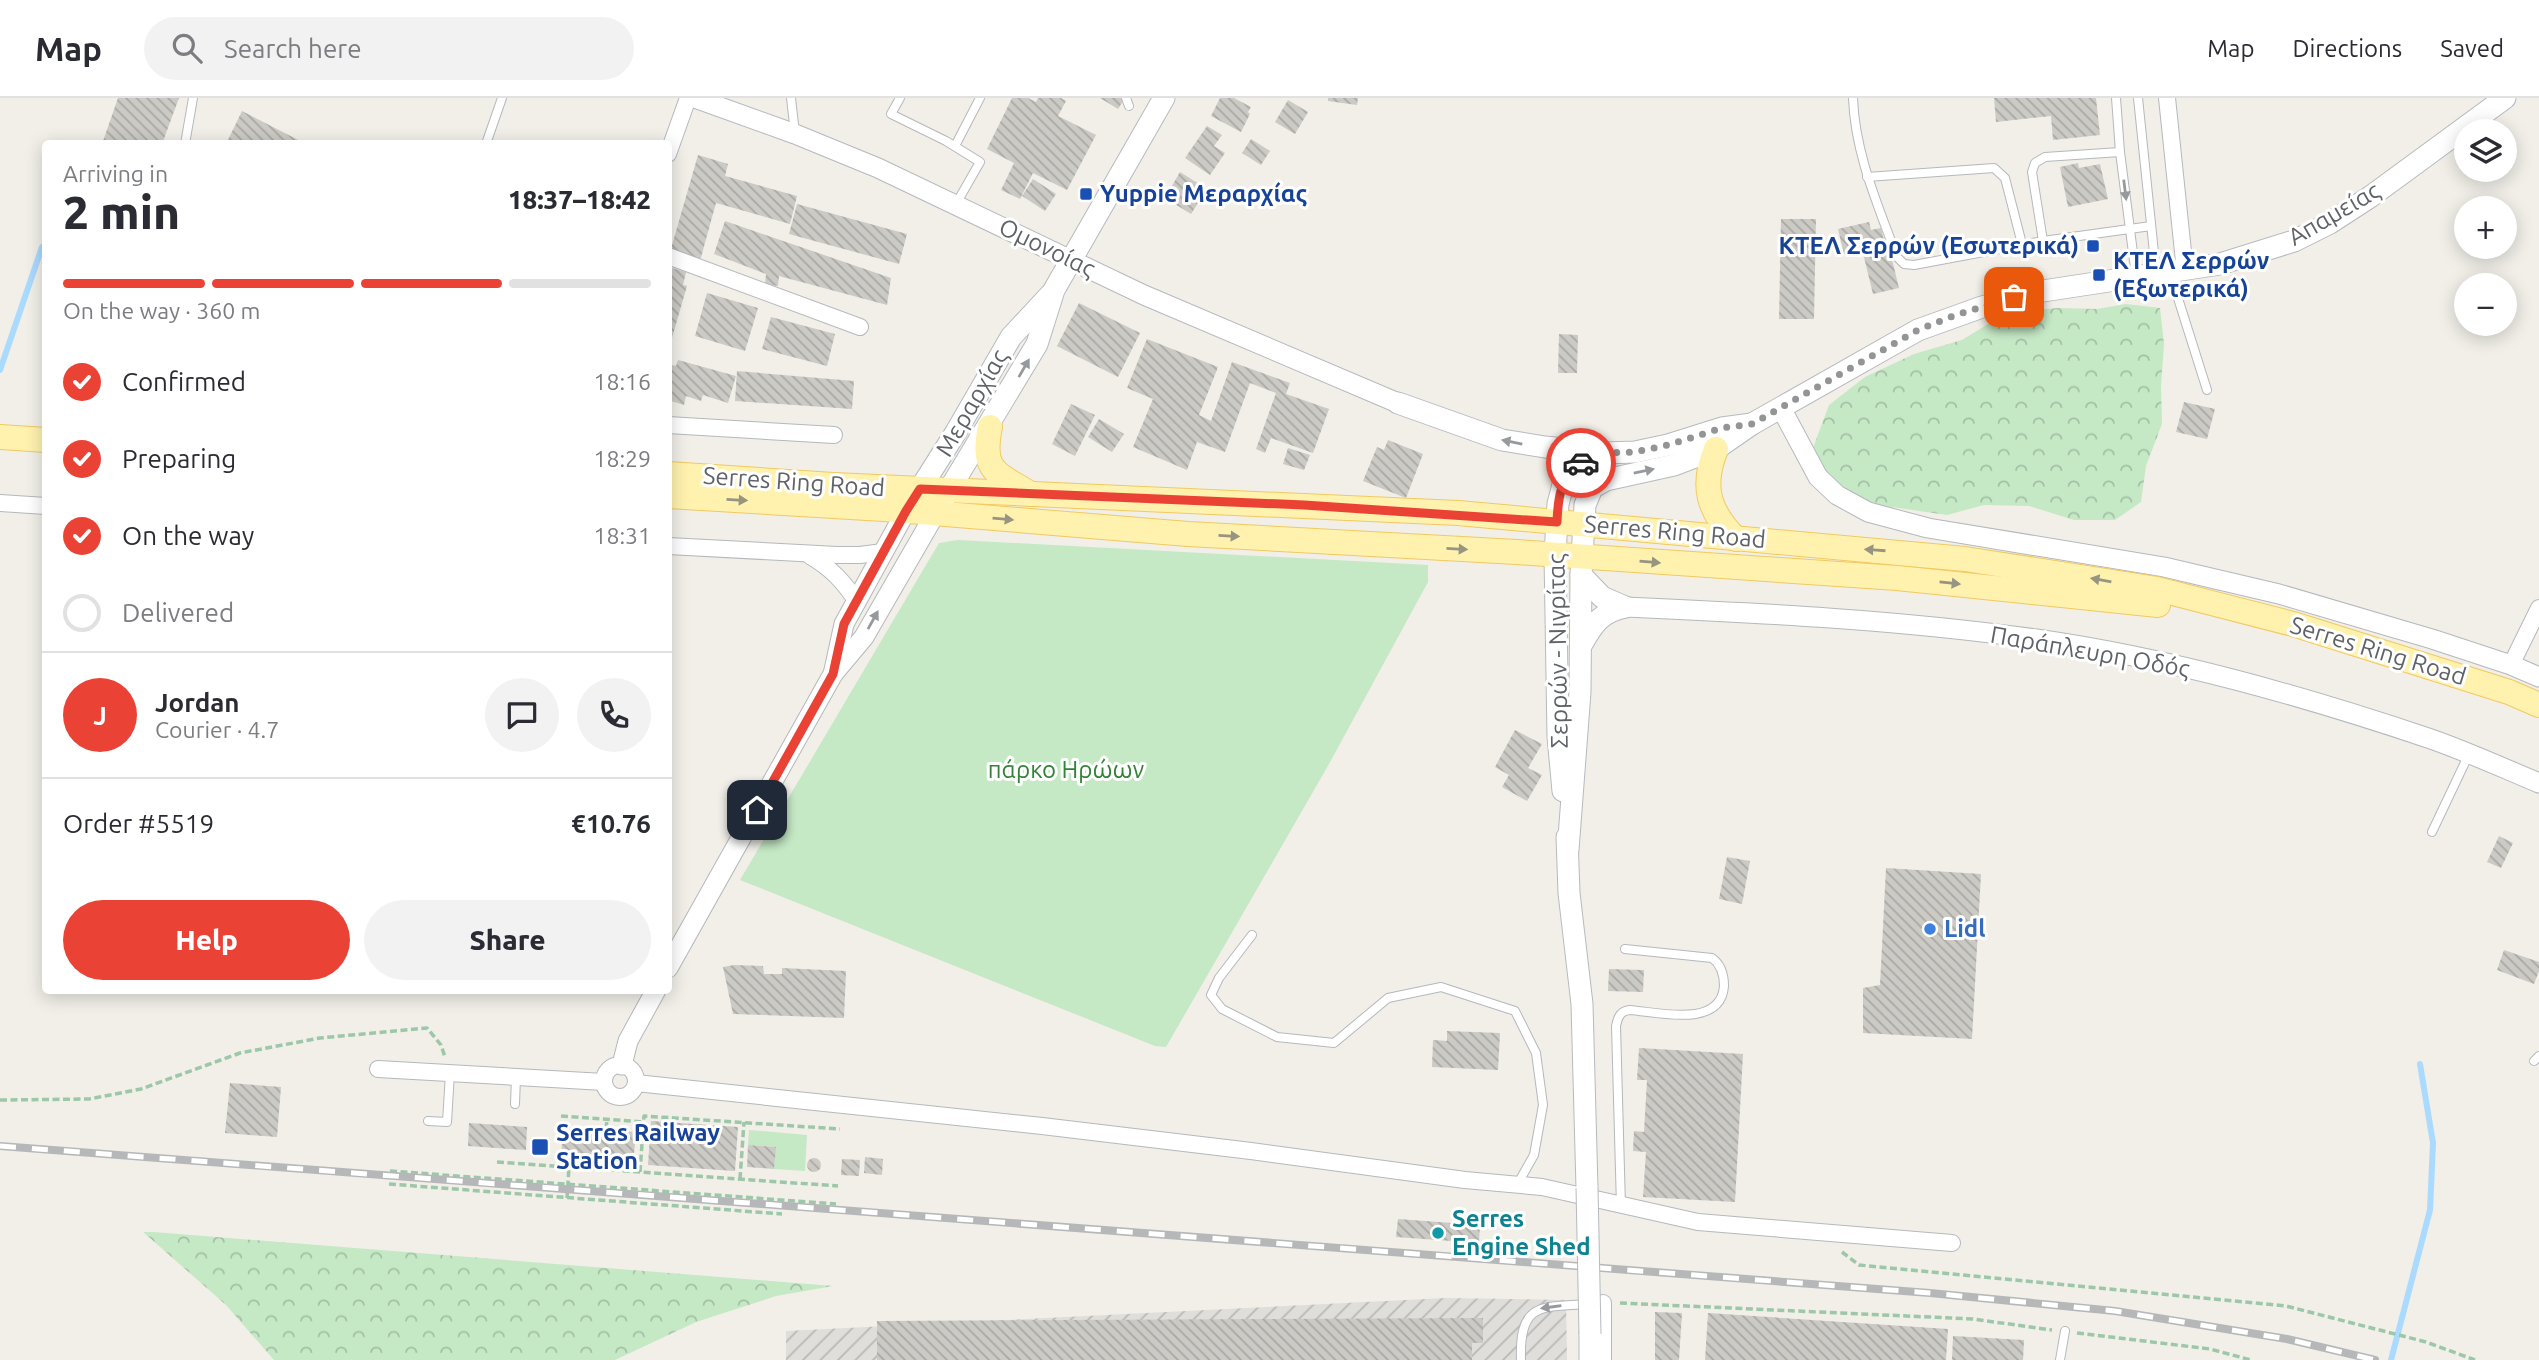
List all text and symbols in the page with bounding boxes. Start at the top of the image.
search box [144,17,634,80]
icon: search [168,29,206,67]
text: Map [35,30,102,67]
text: Search here [224,34,362,63]
text: Map [2207,35,2254,62]
text: Directions [2292,35,2402,62]
text: Saved [2440,35,2504,62]
map controls [2454,119,2517,336]
button: layers [2454,119,2517,182]
text: Arriving in [63,161,168,186]
street label: Απαμείας [2283,177,2384,251]
one-way arrow [2119,179,2130,201]
place label: Yuppie Μεραρχίας [1100,180,1307,207]
text: 18:37–18:42 [508,185,651,214]
text: 2 min [63,186,180,238]
marker: Yuppie Μεραρχίας [1078,186,1094,202]
button: + [2454,196,2517,259]
street label: Ομονοίας [995,213,1100,282]
place label: ΚΤΕΛ Σερρών (Εσωτερικά) [1779,232,2079,259]
marker: ΚΤΕΛ Σερρών (Εσωτερικά) [2085,238,2101,254]
place label: ΚΤΕΛ Σερρών (Εξωτερικά) [2113,247,2270,302]
pin [1984,267,2044,327]
marker: ΚΤΕΛ Σερρών (Εξωτερικά) [2091,267,2107,283]
button: − [2454,273,2517,336]
icon: bag [1995,278,2033,316]
text: On the way · 360 m [63,298,260,323]
street label: Μεραρχίας [930,344,1013,461]
one-way arrow [1018,358,1030,377]
icon: check [63,363,101,401]
text: Confirmed [122,367,246,396]
text: 18:16 [593,369,651,394]
courier [1546,428,1616,498]
one-way arrow [1501,436,1523,447]
icon: check [63,440,101,478]
text: Preparing [122,444,236,473]
icon: car [1562,444,1600,482]
text: 18:29 [593,446,651,471]
street label: Serres Ring Road [702,462,886,501]
one-way arrow [1633,466,1655,477]
one-way arrow [726,495,748,506]
street label: Serres Ring Road [1583,510,1767,553]
one-way arrow [992,514,1014,525]
icon: check [63,517,101,555]
text: On the way [122,521,254,550]
text: 18:31 [593,523,651,548]
one-way arrow [1219,531,1241,542]
one-way arrow [1446,543,1468,554]
one-way arrow [1864,544,1886,555]
street label: Σερρών - Νιγρίτας [1542,553,1573,749]
one-way arrow [1639,557,1661,568]
one-way arrow [2090,574,2112,585]
one-way arrow [1939,578,1961,589]
text: Delivered [122,598,234,627]
one-way arrow [867,610,879,629]
street label: Serres Ring Road [2287,611,2469,690]
street label: Παράπλευρη Οδός [1988,621,2192,682]
button: chat [485,678,559,752]
button: phone [577,678,651,752]
text: Jordan [155,688,240,717]
text: J [93,701,107,730]
text: Courier · 4.7 [155,717,279,742]
park label: πάρκο Ηρώων [988,756,1145,783]
pin [727,780,787,840]
icon: home [738,791,776,829]
text: Order #5519 [63,809,214,838]
text: €10.76 [571,809,651,838]
button: Help [63,900,350,980]
button: Share [364,900,651,980]
place label: Lidl [1944,915,1986,942]
marker: Lidl [1922,921,1938,937]
place label: Serres Railway Station [556,1119,720,1174]
marker: Serres Railway Station [530,1137,550,1157]
place label: Serres Engine Shed [1452,1205,1591,1260]
marker: Serres Engine Shed [1430,1225,1446,1241]
one-way arrow [1540,1302,1562,1313]

